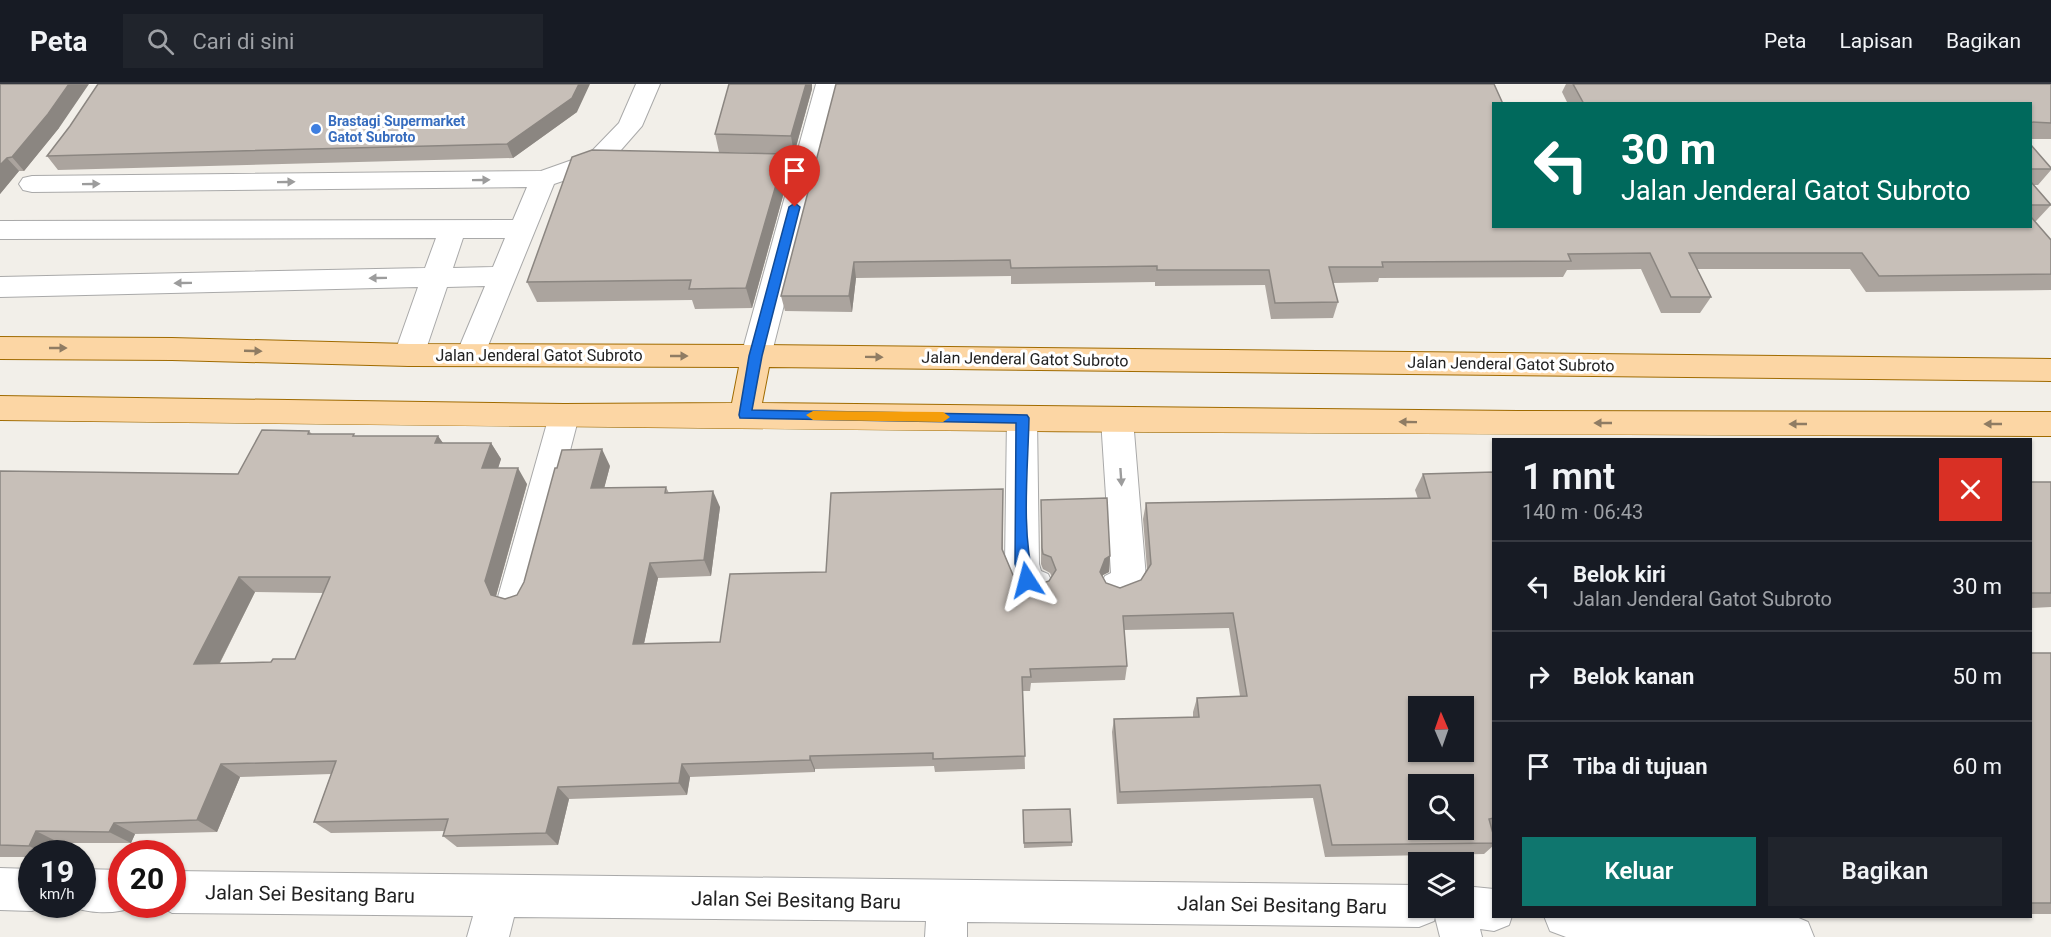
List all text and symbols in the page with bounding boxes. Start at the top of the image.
search box [123,14,543,68]
text: Peta [30,25,87,58]
icon: search [144,25,177,58]
text: Cari di sini [192,29,294,54]
text: Peta [1764,29,1806,53]
text: Lapisan [1839,29,1913,53]
text: Bagikan [1946,29,2021,53]
place label: Brastagi Supermarket Gatot Subroto [328,113,466,145]
marker: Brastagi Supermarket Gatot Subroto [309,122,323,136]
text: 30 m [1621,125,1716,174]
icon: left [1522,126,1600,204]
pin [769,145,820,207]
icon: arrive [778,154,811,187]
one-way arrow [471,175,490,185]
text: Jalan Jenderal Gatot Subroto [1621,175,1971,207]
one-way arrow [276,177,295,187]
one-way arrow [81,179,100,188]
one-way arrow [368,274,387,283]
one-way arrow [173,278,192,287]
one-way arrow [49,343,68,353]
one-way arrow [244,346,263,356]
street label: Jalan Jenderal Gatot Subroto [435,346,643,365]
street label: Jalan Jenderal Gatot Subroto [921,348,1129,370]
one-way arrow [670,351,689,361]
one-way arrow [865,352,884,362]
street label: Jalan Jenderal Gatot Subroto [1407,353,1615,375]
one-way arrow [1398,417,1417,427]
one-way arrow [1593,418,1612,428]
one-way arrow [1788,419,1807,428]
one-way arrow [1983,419,2002,429]
text: 1 mnt [1522,456,1615,498]
button: close [1939,458,2002,521]
one-way arrow [1117,468,1126,487]
text: 140 m · 06:43 [1522,500,1643,524]
position arrow [995,548,1059,612]
text: Belok kiri [1573,562,1666,587]
icon: left [1522,570,1555,603]
text: 30 m [1953,574,2002,599]
text: Jalan Jenderal Gatot Subroto [1573,587,1832,611]
icon: right [1522,660,1555,693]
text: Belok kanan [1573,664,1694,689]
text: 50 m [1953,664,2002,689]
north arrow [1408,696,1474,762]
map controls [1408,696,1474,918]
icon: arrive [1522,750,1555,783]
text: Tiba di tujuan [1573,754,1708,779]
text: 60 m [1953,754,2002,779]
button: search [1408,774,1474,840]
button: Keluar [1522,837,1756,906]
button: Bagikan [1768,837,2002,906]
speed limit sign: 20 [108,840,186,918]
button: layers [1408,852,1474,918]
text: 19 [40,854,74,889]
street label: Jalan Sei Besitang Baru [205,880,415,908]
text: km/h [39,885,75,903]
street label: Jalan Sei Besitang Baru [691,886,901,914]
street label: Jalan Sei Besitang Baru [1177,891,1387,919]

